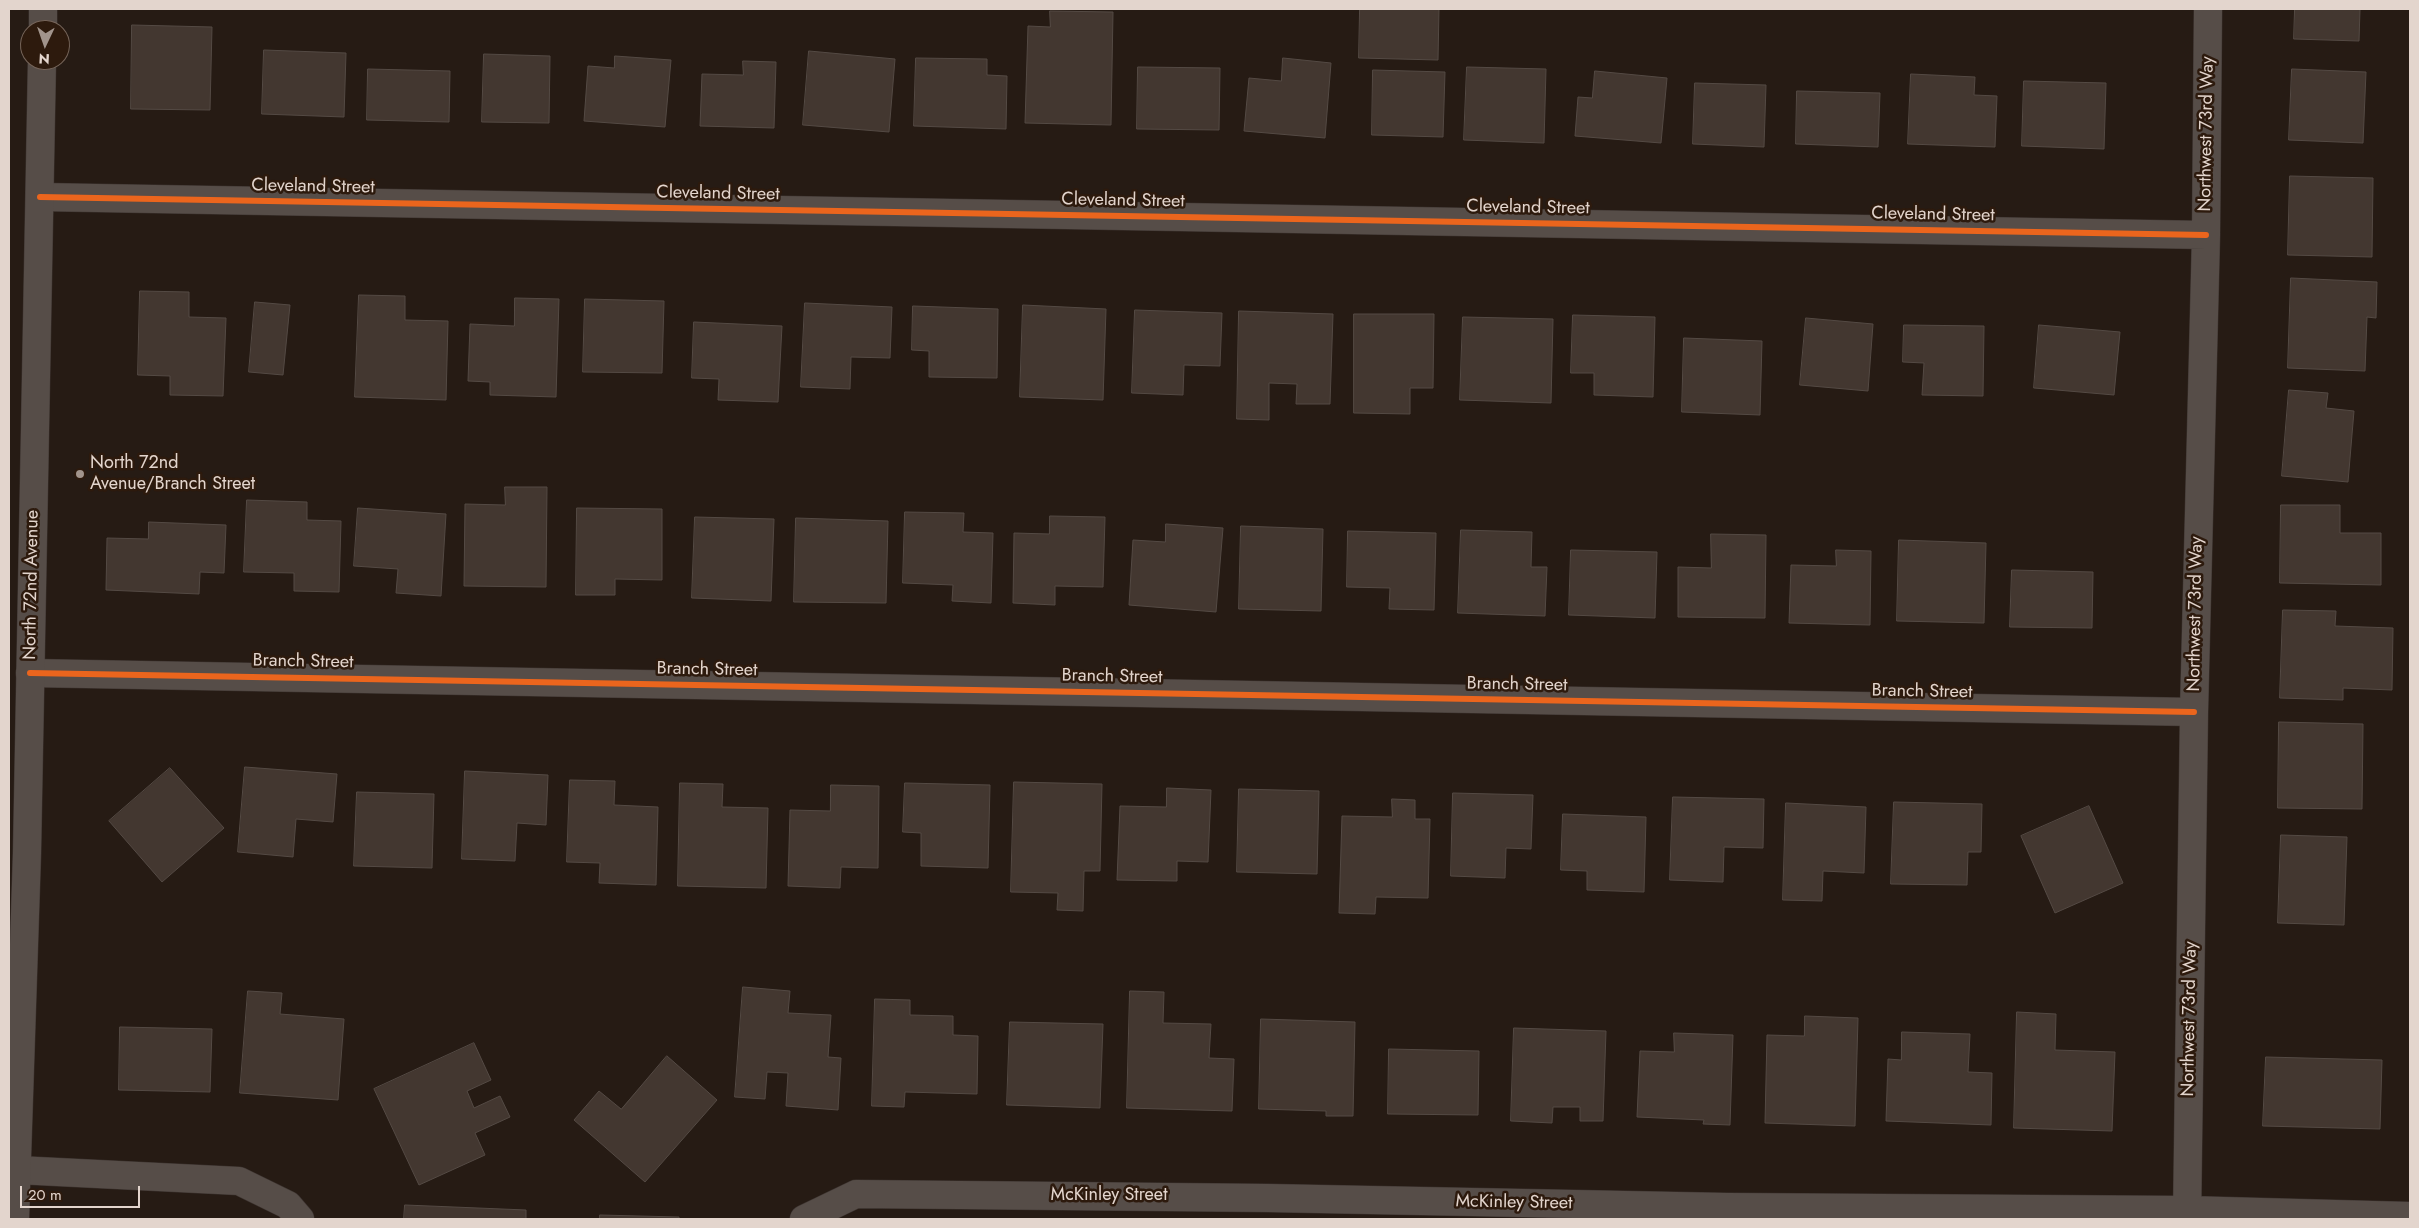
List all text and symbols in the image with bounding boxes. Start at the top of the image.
north arrow [20,20,70,70]
text: N [38,49,50,69]
street label: Northwest 73rd Way [2195,56,2219,212]
street label: Cleveland Street [251,175,375,199]
street label: Cleveland Street [656,182,780,206]
street label: Cleveland Street [1061,189,1185,213]
street label: Cleveland Street [1466,196,1590,220]
street label: Cleveland Street [1871,203,1995,227]
place label: North 72nd Avenue/Branch Street [90,453,255,496]
marker: North 72nd Avenue/Branch Street [74,468,86,480]
street label: North 72nd Avenue [20,510,44,660]
street label: Northwest 73rd Way [2184,536,2208,692]
street label: Branch Street [252,650,354,674]
street label: Branch Street [656,658,758,682]
street label: Branch Street [1061,665,1163,689]
street label: Branch Street [1466,673,1568,697]
street label: Branch Street [1871,680,1973,704]
street label: Northwest 73rd Way [2178,941,2202,1097]
scale bar [22,1176,142,1208]
text: 20 m [28,1184,62,1206]
street label: McKinley Street [1051,1185,1167,1207]
street label: McKinley Street [1455,1191,1573,1215]

